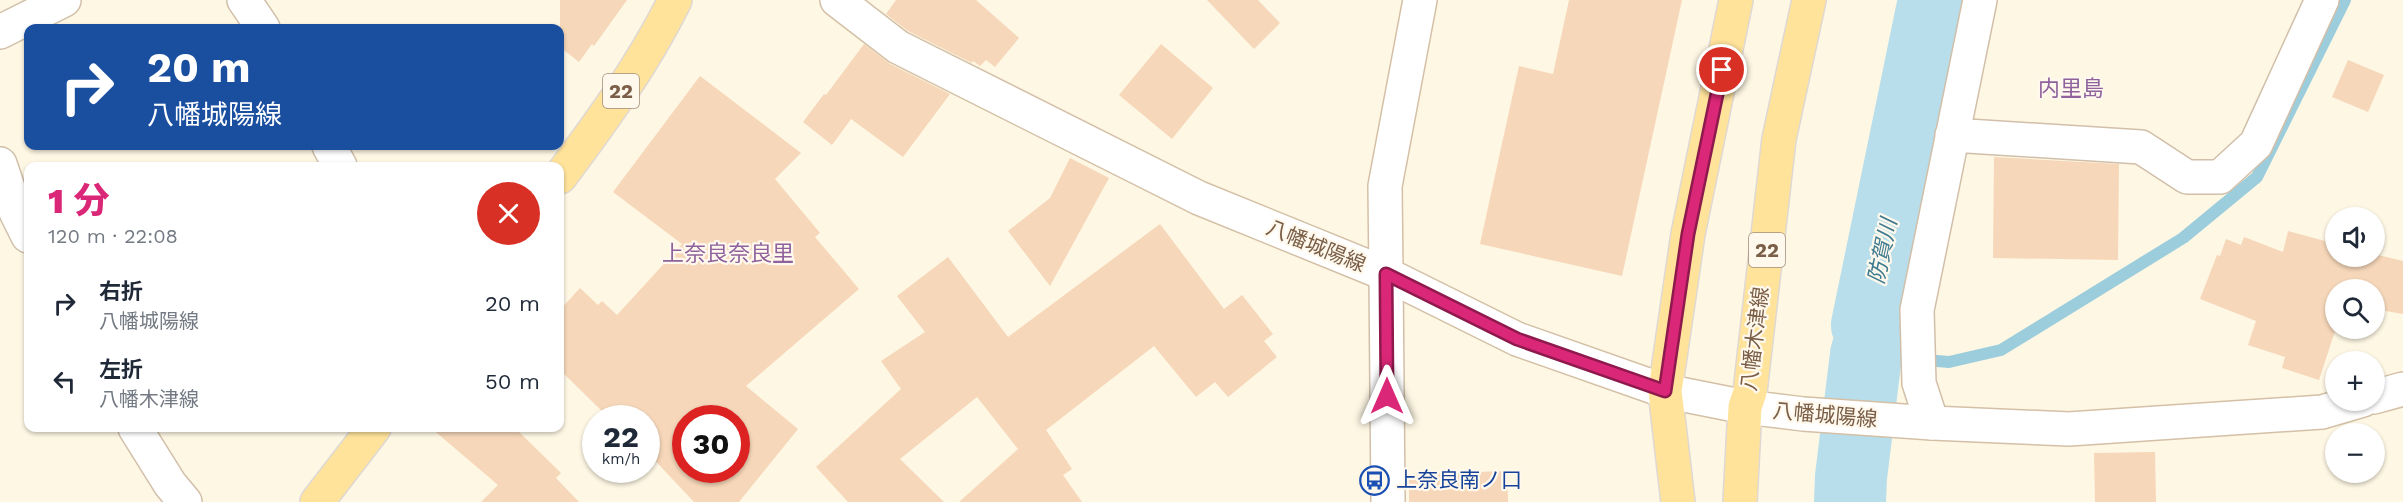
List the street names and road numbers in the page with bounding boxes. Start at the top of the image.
road number: 22 [603,74,639,108]
street label: 八幡城陽線 [1263,214,1370,277]
road number: 22 [1749,233,1785,267]
street label: 八幡木津線 [1736,285,1773,393]
street label: 八幡城陽線 [1772,397,1878,432]

